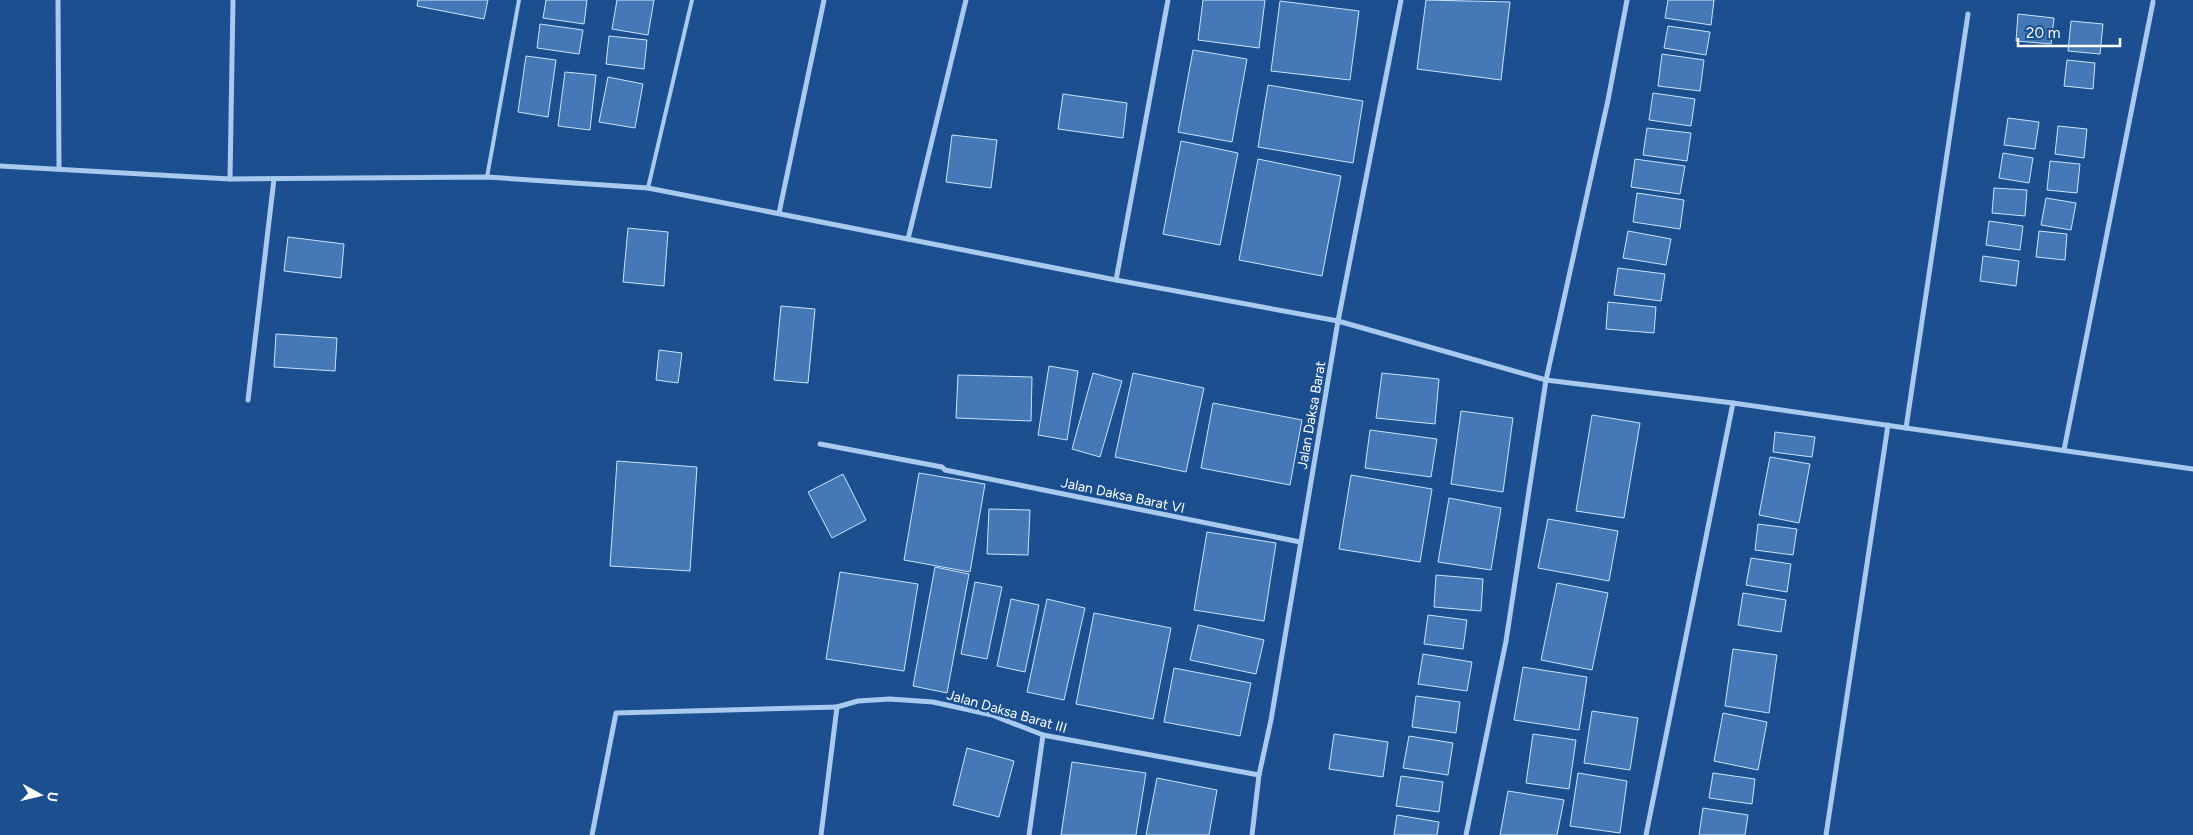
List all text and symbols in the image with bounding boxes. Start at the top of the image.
scale bar [2018,15,2120,47]
text: 20 m [2026,24,2060,42]
street label: Jalan Daksa Barat [1294,360,1329,470]
street label: Jalan Daksa Barat VI [1059,474,1186,517]
street label: Jalan Daksa Barat III [945,686,1069,737]
north arrow [15,770,65,820]
text: U [43,791,61,803]

